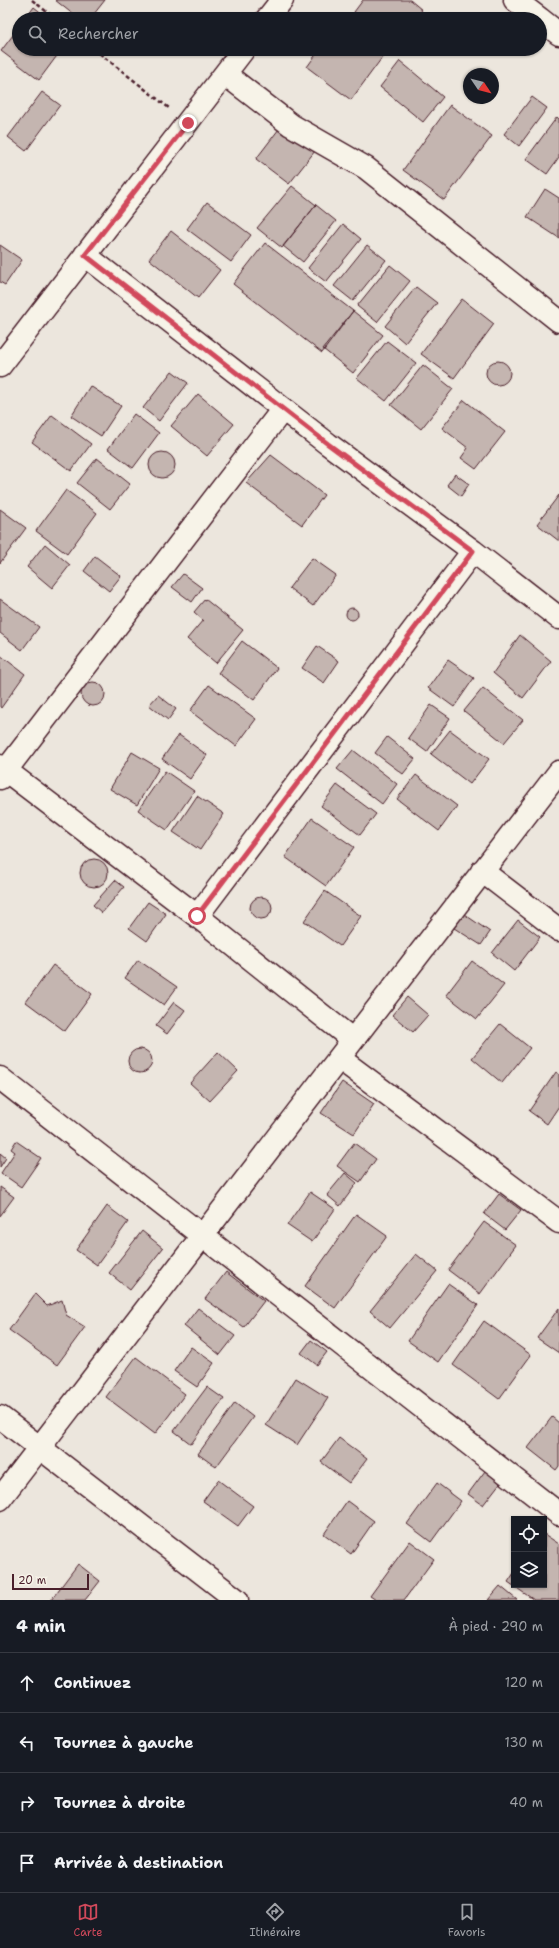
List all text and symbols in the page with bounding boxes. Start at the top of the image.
search box [12,12,547,56]
icon: search [26,23,48,45]
text: Rechercher [58,24,139,44]
north arrow [463,68,499,104]
route end [179,114,197,132]
route start [188,907,206,925]
map controls [511,1516,547,1588]
button: locate [511,1516,547,1552]
button: layers [511,1552,547,1588]
scale bar [12,1572,89,1591]
text: 20 m [18,1573,46,1588]
text: 4 min [16,1615,66,1637]
text: À pied · 290 m [448,1618,543,1635]
icon: ahead [16,1672,38,1694]
text: Continuez [54,1673,131,1693]
text: 120 m [505,1674,543,1691]
icon: left [16,1732,38,1754]
text: Tournez à gauche [54,1733,194,1753]
text: 130 m [505,1734,543,1751]
icon: right [16,1792,38,1814]
text: Tournez à droite [54,1793,186,1813]
text: 40 m [509,1794,543,1811]
icon: arrive [16,1852,38,1874]
text: Arrivée à destination [54,1853,223,1873]
tab: Carte [74,1901,102,1940]
tab: Itinéraire [250,1901,301,1940]
tab: Favoris [448,1901,485,1940]

